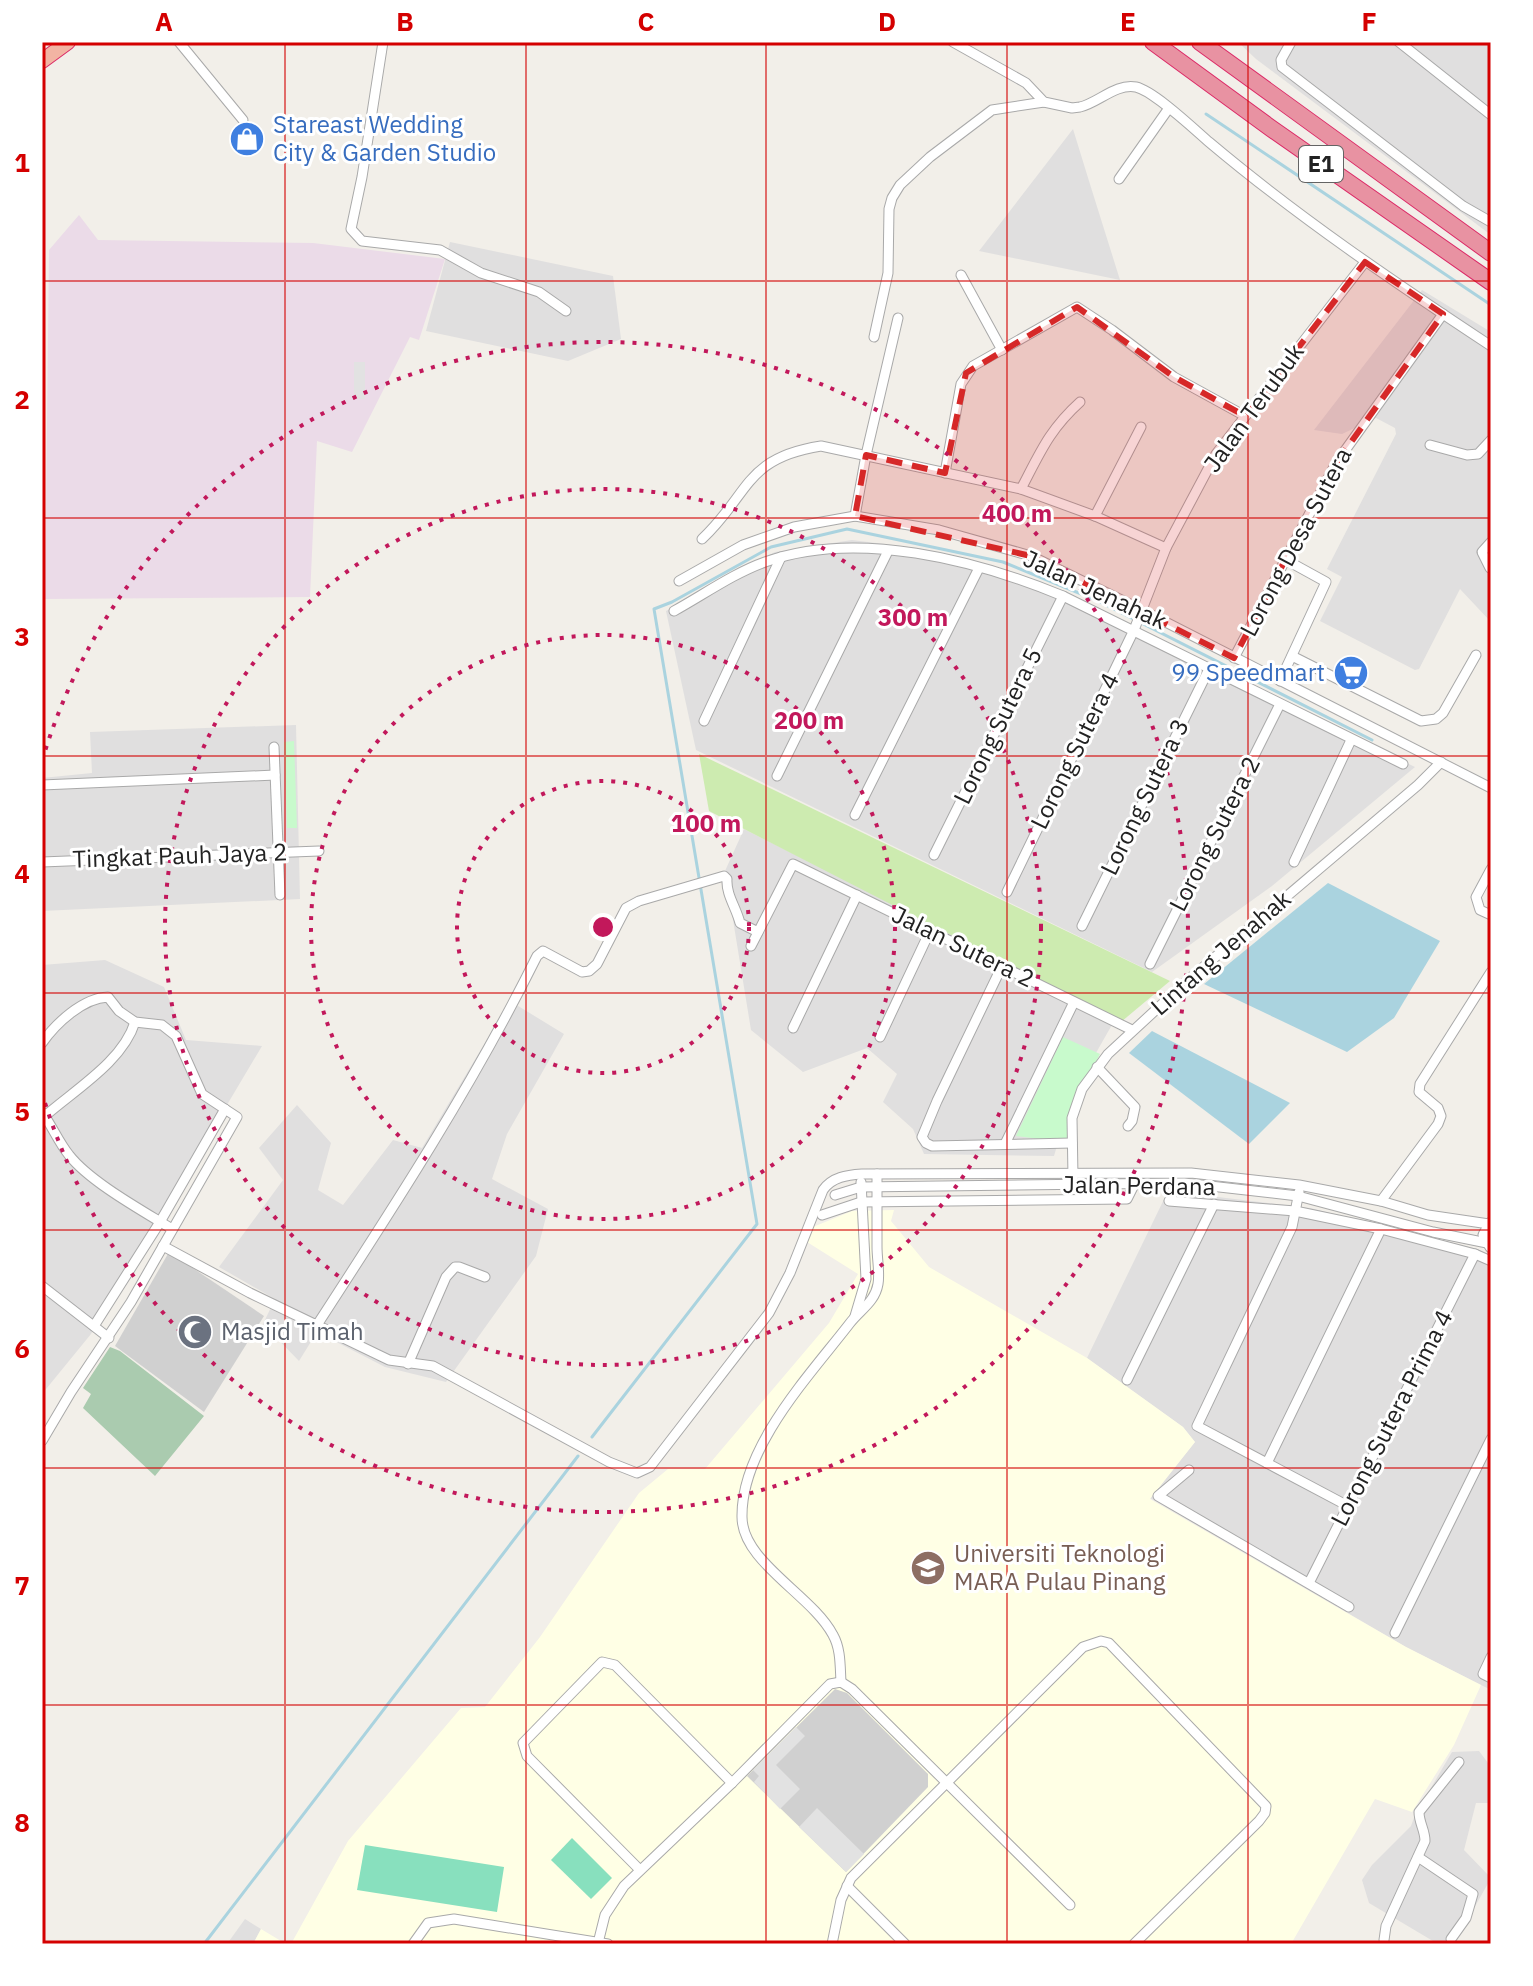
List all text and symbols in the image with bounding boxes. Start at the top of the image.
text: A [155,4,173,38]
text: B [396,4,414,38]
text: C [638,4,655,38]
text: D [878,4,896,38]
text: E [1120,4,1136,38]
text: F [1361,4,1377,38]
place label: Stareast Wedding City & Garden Studio [273,108,496,168]
shop icon: Stareast Wedding City & Garden Studio [228,120,266,158]
text: 1 [14,145,30,179]
road number: E1 [1299,146,1343,182]
street label: Jalan Terubuk [1196,336,1311,478]
text: 2 [14,382,30,416]
street label: Lorong Desa Sutera [1232,441,1358,641]
text: 400 m [982,497,1052,529]
street label: Jalan Jenahak [1019,542,1173,636]
text: 300 m [878,601,948,633]
text: 3 [14,619,30,653]
street label: Lorong Sutera 5 [945,642,1049,809]
supermarket icon: 99 Speedmart [1332,654,1370,692]
place label: 99 Speedmart [1171,656,1325,688]
street label: Lorong Sutera 4 [1022,667,1126,834]
text: 200 m [774,704,844,736]
street label: Lorong Sutera 3 [1092,713,1196,880]
street label: Lorong Sutera 2 [1161,751,1267,917]
text: 100 m [671,807,741,839]
street label: Tingkat Pauh Jaya 2 [72,835,288,875]
text: 4 [14,856,30,890]
street label: Lintang Jenahak [1143,882,1297,1022]
street label: Jalan Sutera 2 [887,898,1040,994]
centre of rings [589,913,617,941]
text: 5 [14,1094,30,1128]
street label: Jalan Perdana [1062,1168,1216,1202]
street label: Lorong Sutera Prima 4 [1323,1304,1460,1531]
mosque icon: Masjid Timah [176,1313,214,1351]
place label: Masjid Timah [221,1315,364,1347]
text: 6 [14,1331,30,1365]
place label: Universiti Teknologi MARA Pulau Pinang [954,1537,1166,1597]
school or university icon: Universiti Teknologi MARA Pulau Pinang [909,1549,947,1587]
text: 7 [14,1568,30,1602]
text: 8 [14,1805,30,1839]

